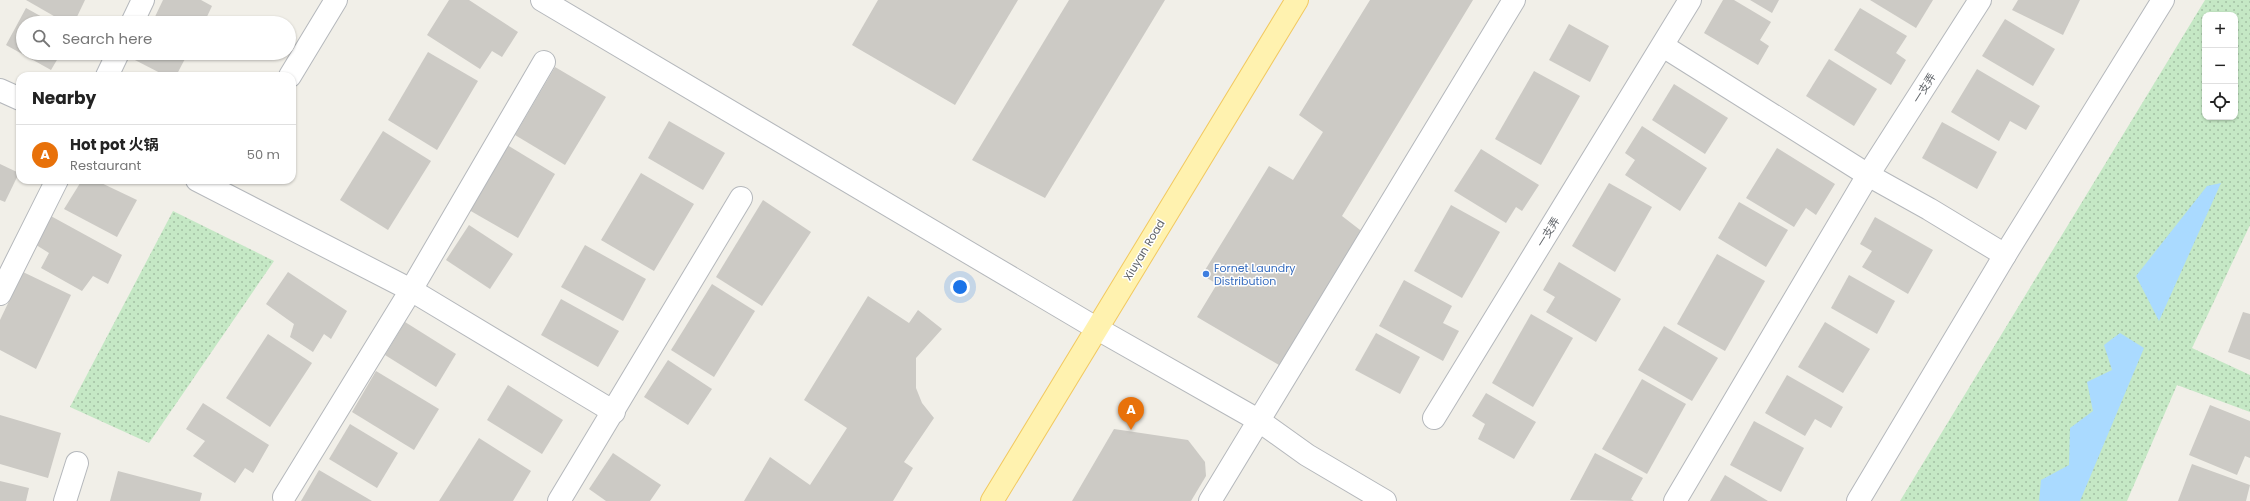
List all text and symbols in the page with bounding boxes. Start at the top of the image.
map controls [2202,12,2238,120]
button: + [2202,12,2238,48]
search box [16,16,296,60]
icon: search [30,27,52,49]
text: Search here [62,28,152,49]
button: − [2202,48,2238,84]
street label: 一支弄 [1908,70,1940,106]
button: locate [2202,84,2238,120]
text: Nearby [32,86,96,110]
text: Hot pot 火锅 [70,134,159,155]
text: A [40,145,50,164]
text: 50 m [247,145,280,164]
text: Restaurant [70,156,141,175]
street label: 一支弄 [1532,214,1564,250]
street label: Xiuyan Road [1119,216,1169,284]
place label: Fornet Laundry Distribution [1214,260,1296,289]
marker: Fornet Laundry Distribution [1201,269,1211,279]
your location [950,277,970,297]
pin: A [1118,397,1144,430]

